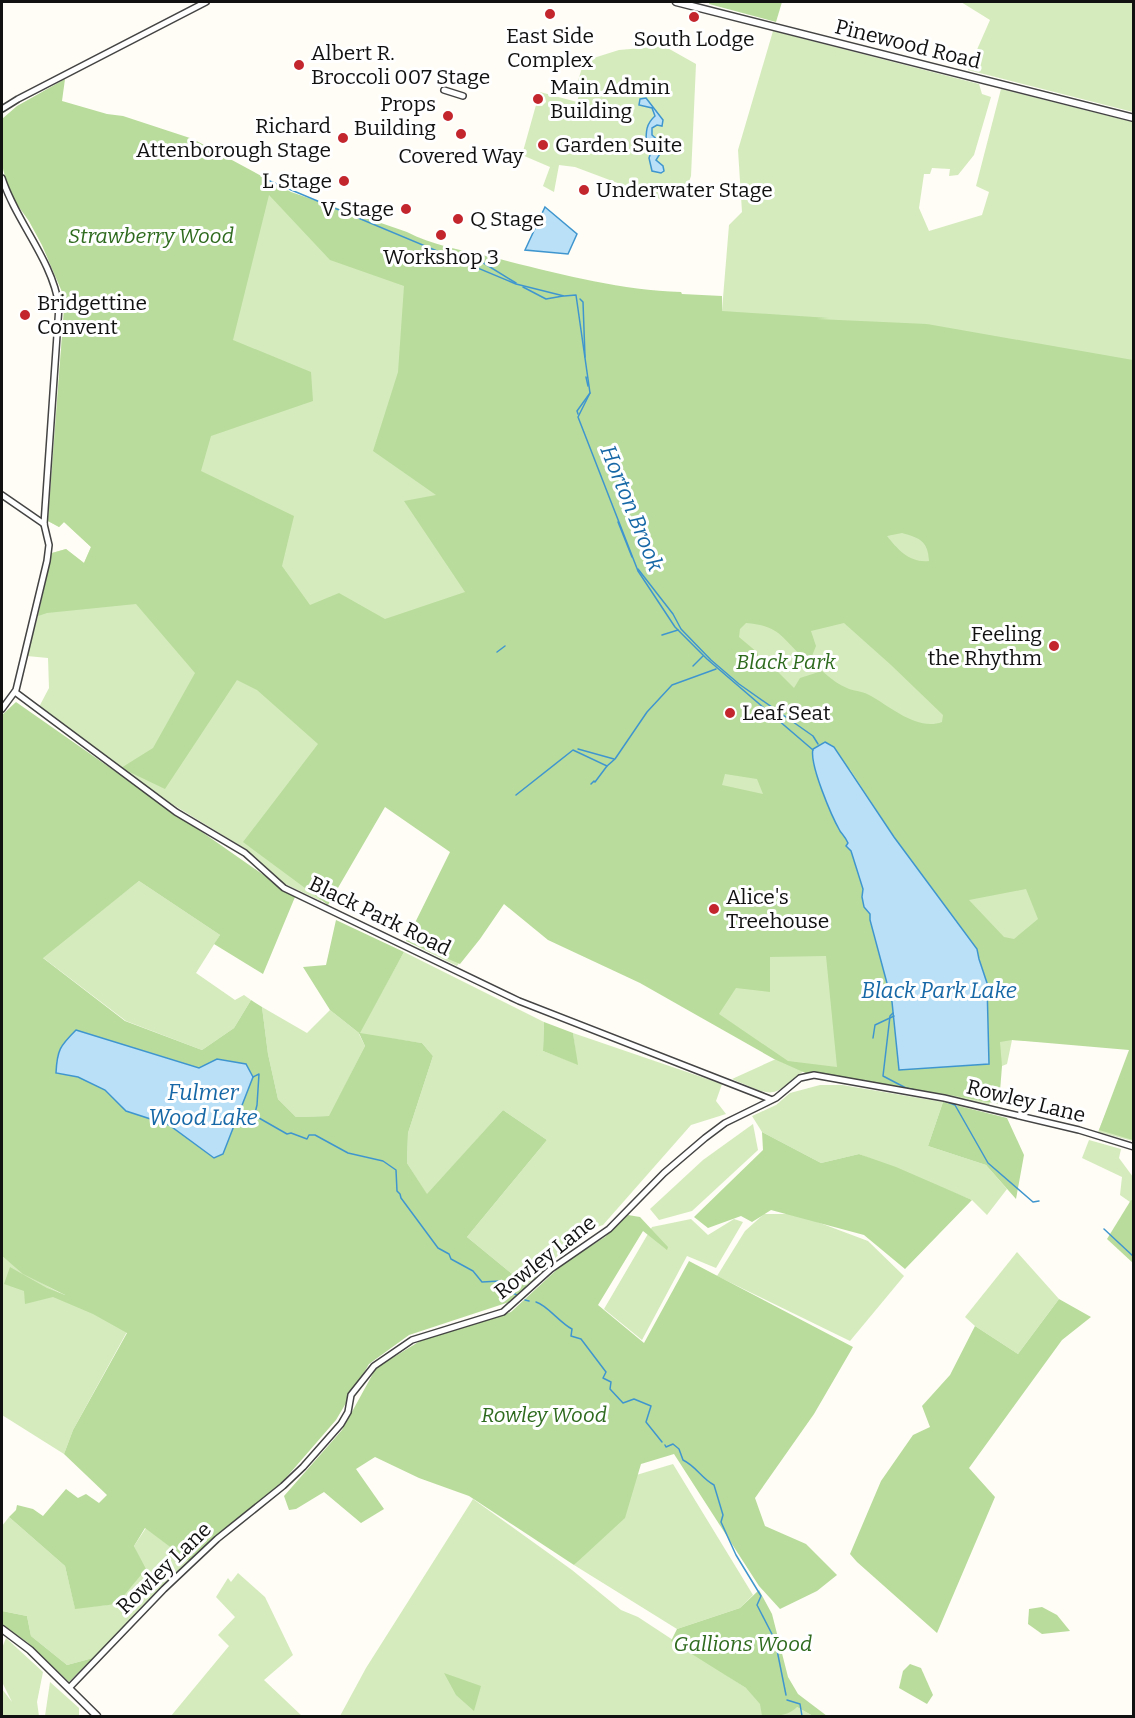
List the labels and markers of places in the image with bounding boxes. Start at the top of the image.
marker: East Side Complex [543,7,557,21]
marker: South Lodge [687,10,701,24]
place label: East Side Complex [506,23,594,73]
place label: South Lodge [634,26,754,52]
place label: Albert R. Broccoli 007 Stage [311,40,490,90]
marker: Albert R. Broccoli 007 Stage [292,58,306,72]
place label: Main Admin Building [550,74,670,124]
place label: Props Building [354,91,436,141]
marker: Main Admin Building [531,92,545,106]
marker: Props Building [441,109,455,123]
place label: Richard Attenborough Stage [136,113,331,163]
marker: Covered Way [454,127,468,141]
marker: Richard Attenborough Stage [336,131,350,145]
place label: Garden Suite [555,132,682,158]
marker: Garden Suite [536,138,550,152]
place label: Covered Way [398,143,525,169]
place label: L Stage [262,168,332,194]
marker: L Stage [337,174,351,188]
place label: Underwater Stage [596,177,773,203]
marker: Underwater Stage [577,183,591,197]
place label: V Stage [321,196,394,222]
marker: V Stage [399,202,413,216]
place label: Q Stage [470,206,544,232]
marker: Q Stage [451,212,465,226]
marker: Workshop 3 [434,228,448,242]
place label: Workshop 3 [383,244,499,270]
place label: Bridgettine Convent [37,290,147,340]
marker: Bridgettine Convent [18,308,32,322]
place label: Feeling the Rhythm [928,621,1042,671]
marker: Feeling the Rhythm [1047,639,1061,653]
place label: Leaf Seat [742,700,831,726]
marker: Leaf Seat [723,706,737,720]
place label: Alice's Treehouse [726,884,829,934]
marker: Alice's Treehouse [707,902,721,916]

